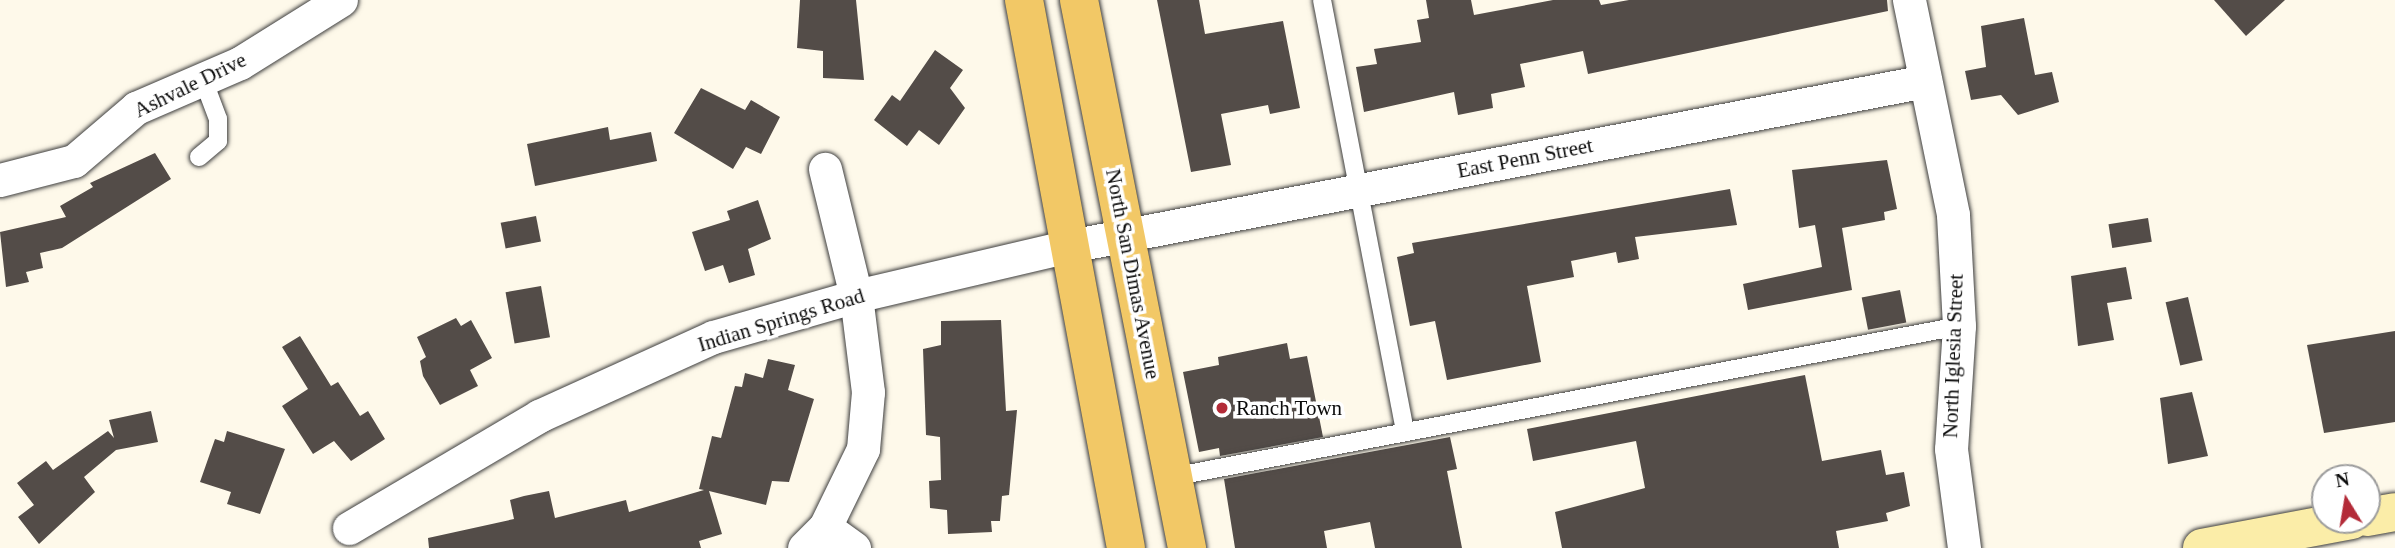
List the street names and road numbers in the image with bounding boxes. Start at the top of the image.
street label: Ashvale Drive [130,47,250,123]
street label: East Penn Street [1455,133,1595,183]
street label: North San Dimas Avenue [1100,166,1166,382]
street label: North Iglesia Street [1938,273,1968,439]
street label: Indian Springs Road [695,283,867,357]

